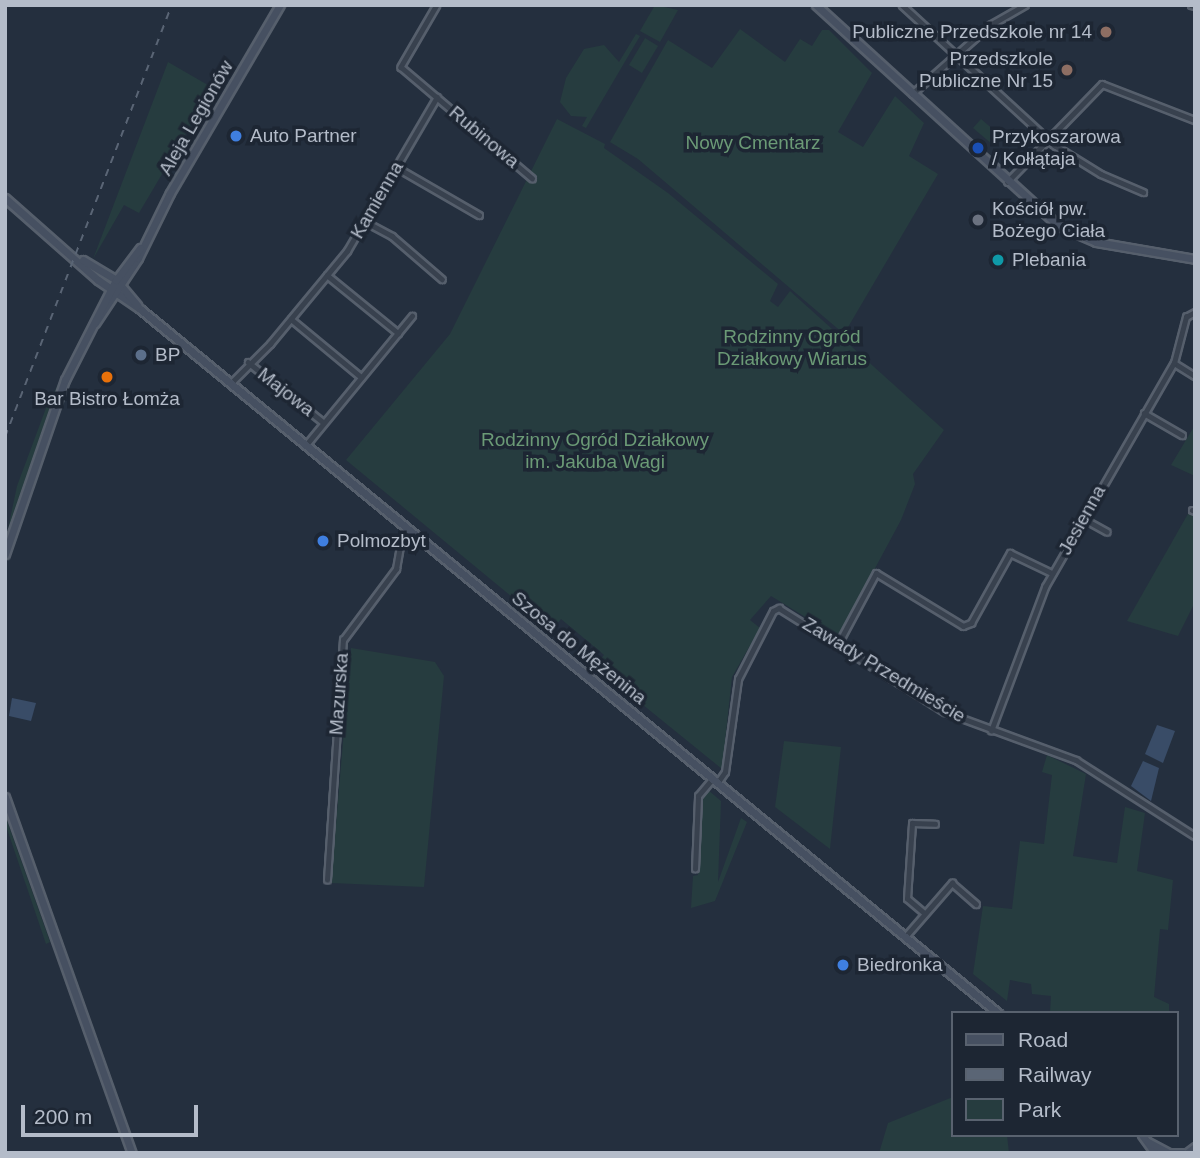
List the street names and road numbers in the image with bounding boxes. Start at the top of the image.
street label: Aleja Legionów [154,56,238,180]
street label: Rubinowa [444,101,524,173]
street label: Kamienna [346,157,408,243]
street label: Majowa [253,363,319,421]
street label: Jesienna [1054,481,1110,559]
street label: Szosa do Mężenina [507,587,651,709]
street label: Zawady Przedmieście [798,612,970,728]
street label: Mazurska [325,652,353,736]

